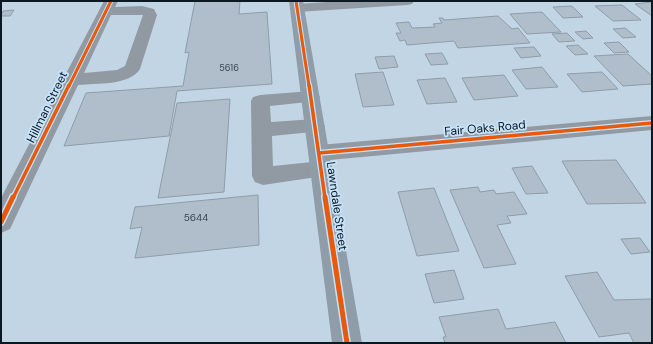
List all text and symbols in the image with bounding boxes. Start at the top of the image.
house number: 5616 [219,62,239,74]
street label: Hillman Street [23,68,71,145]
street label: Fair Oaks Road [444,116,526,140]
street label: Lawndale Street [323,161,351,252]
house number: 5644 [184,211,208,224]

